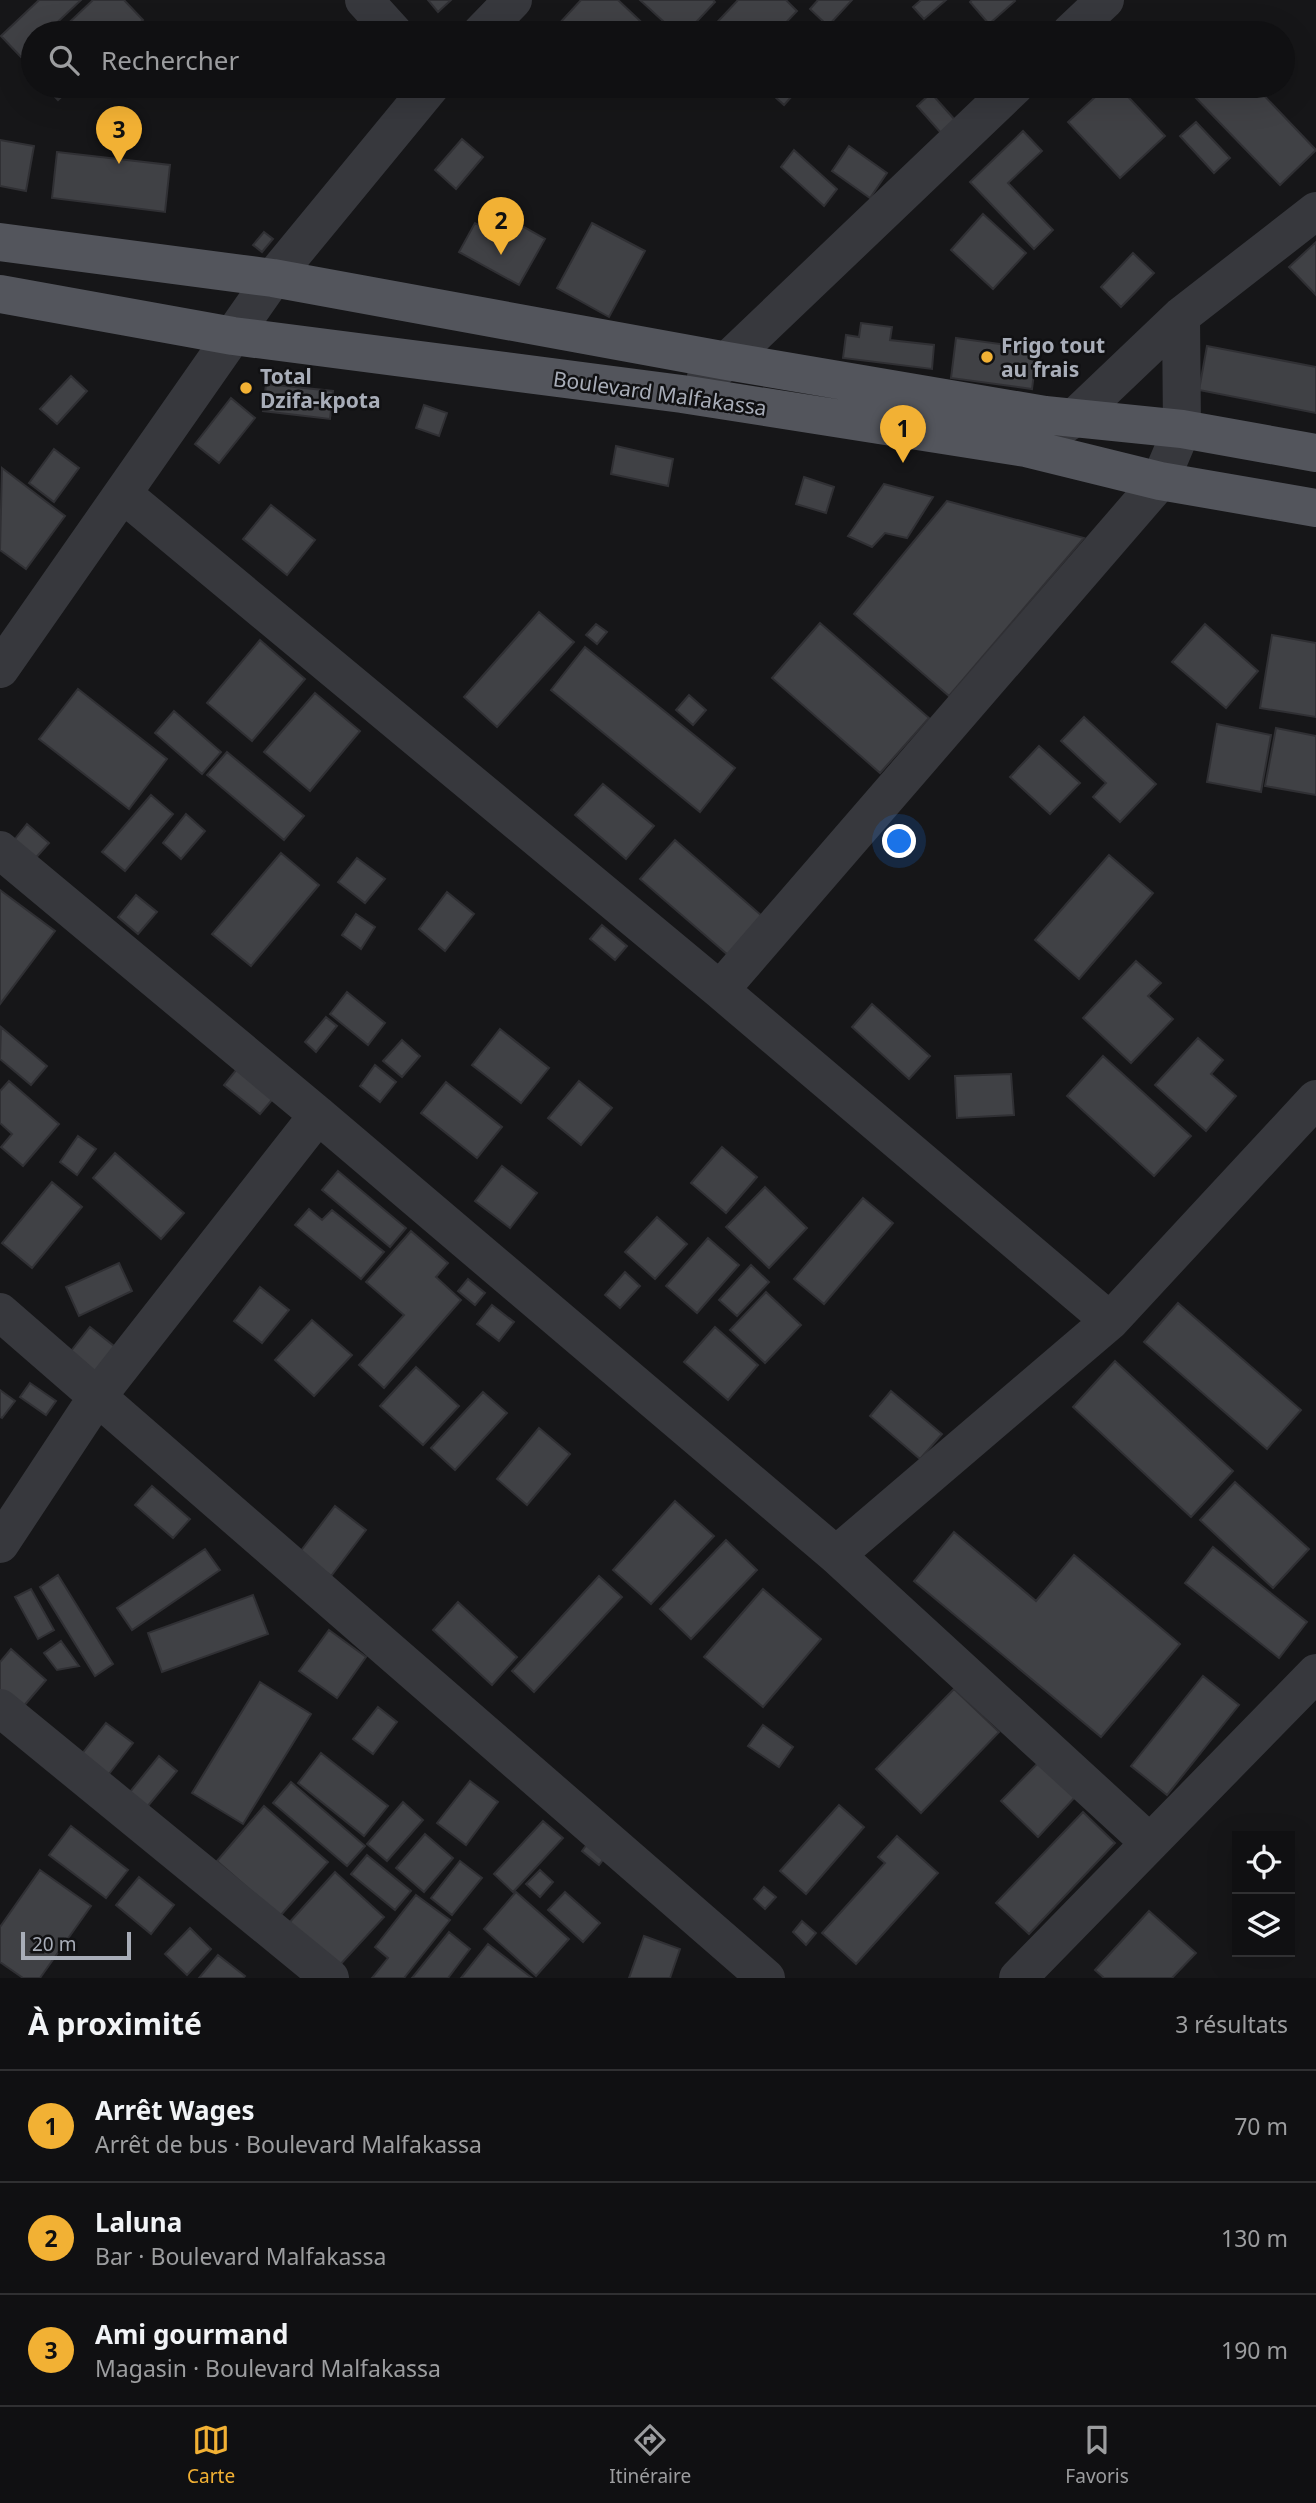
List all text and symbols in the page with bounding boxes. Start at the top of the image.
search box [21,21,1295,98]
icon: search [45,41,83,79]
text: Rechercher [101,42,239,78]
pin: 3 [96,106,142,164]
pin: 2 [478,197,524,255]
place label: Frigo tout au frais [1001,331,1105,383]
marker: Frigo tout au frais [979,349,995,365]
place label: Total Dzifa-kpota [260,362,381,414]
street label: Boulevard Malfakassa [551,364,769,422]
marker: Total Dzifa-kpota [238,380,254,396]
pin: 1 [880,405,926,463]
your location [882,824,916,858]
map controls [1232,1831,1295,1957]
button: locate [1232,1831,1295,1894]
button: layers [1232,1894,1295,1957]
scale bar [21,1929,131,1961]
text: 20 m [32,1931,76,1957]
text: À proximité [28,2003,202,2044]
text: 3 résultats [1175,2008,1288,2040]
text: Arrêt Wages [95,2092,254,2128]
text: 1 [44,2110,58,2142]
text: 70 m [1234,2110,1288,2142]
text: Arrêt de bus · Boulevard Malfakassa [95,2128,482,2160]
text: Laluna [95,2204,182,2240]
text: 2 [44,2222,58,2254]
text: 130 m [1221,2222,1288,2254]
text: Bar · Boulevard Malfakassa [95,2240,386,2272]
text: Ami gourmand [95,2316,288,2352]
text: 3 [44,2334,58,2366]
text: 190 m [1221,2334,1288,2366]
text: Magasin · Boulevard Malfakassa [95,2352,441,2384]
tab: Carte [187,2421,235,2489]
tab: Itinéraire [609,2421,691,2489]
tab: Favoris [1065,2421,1129,2489]

